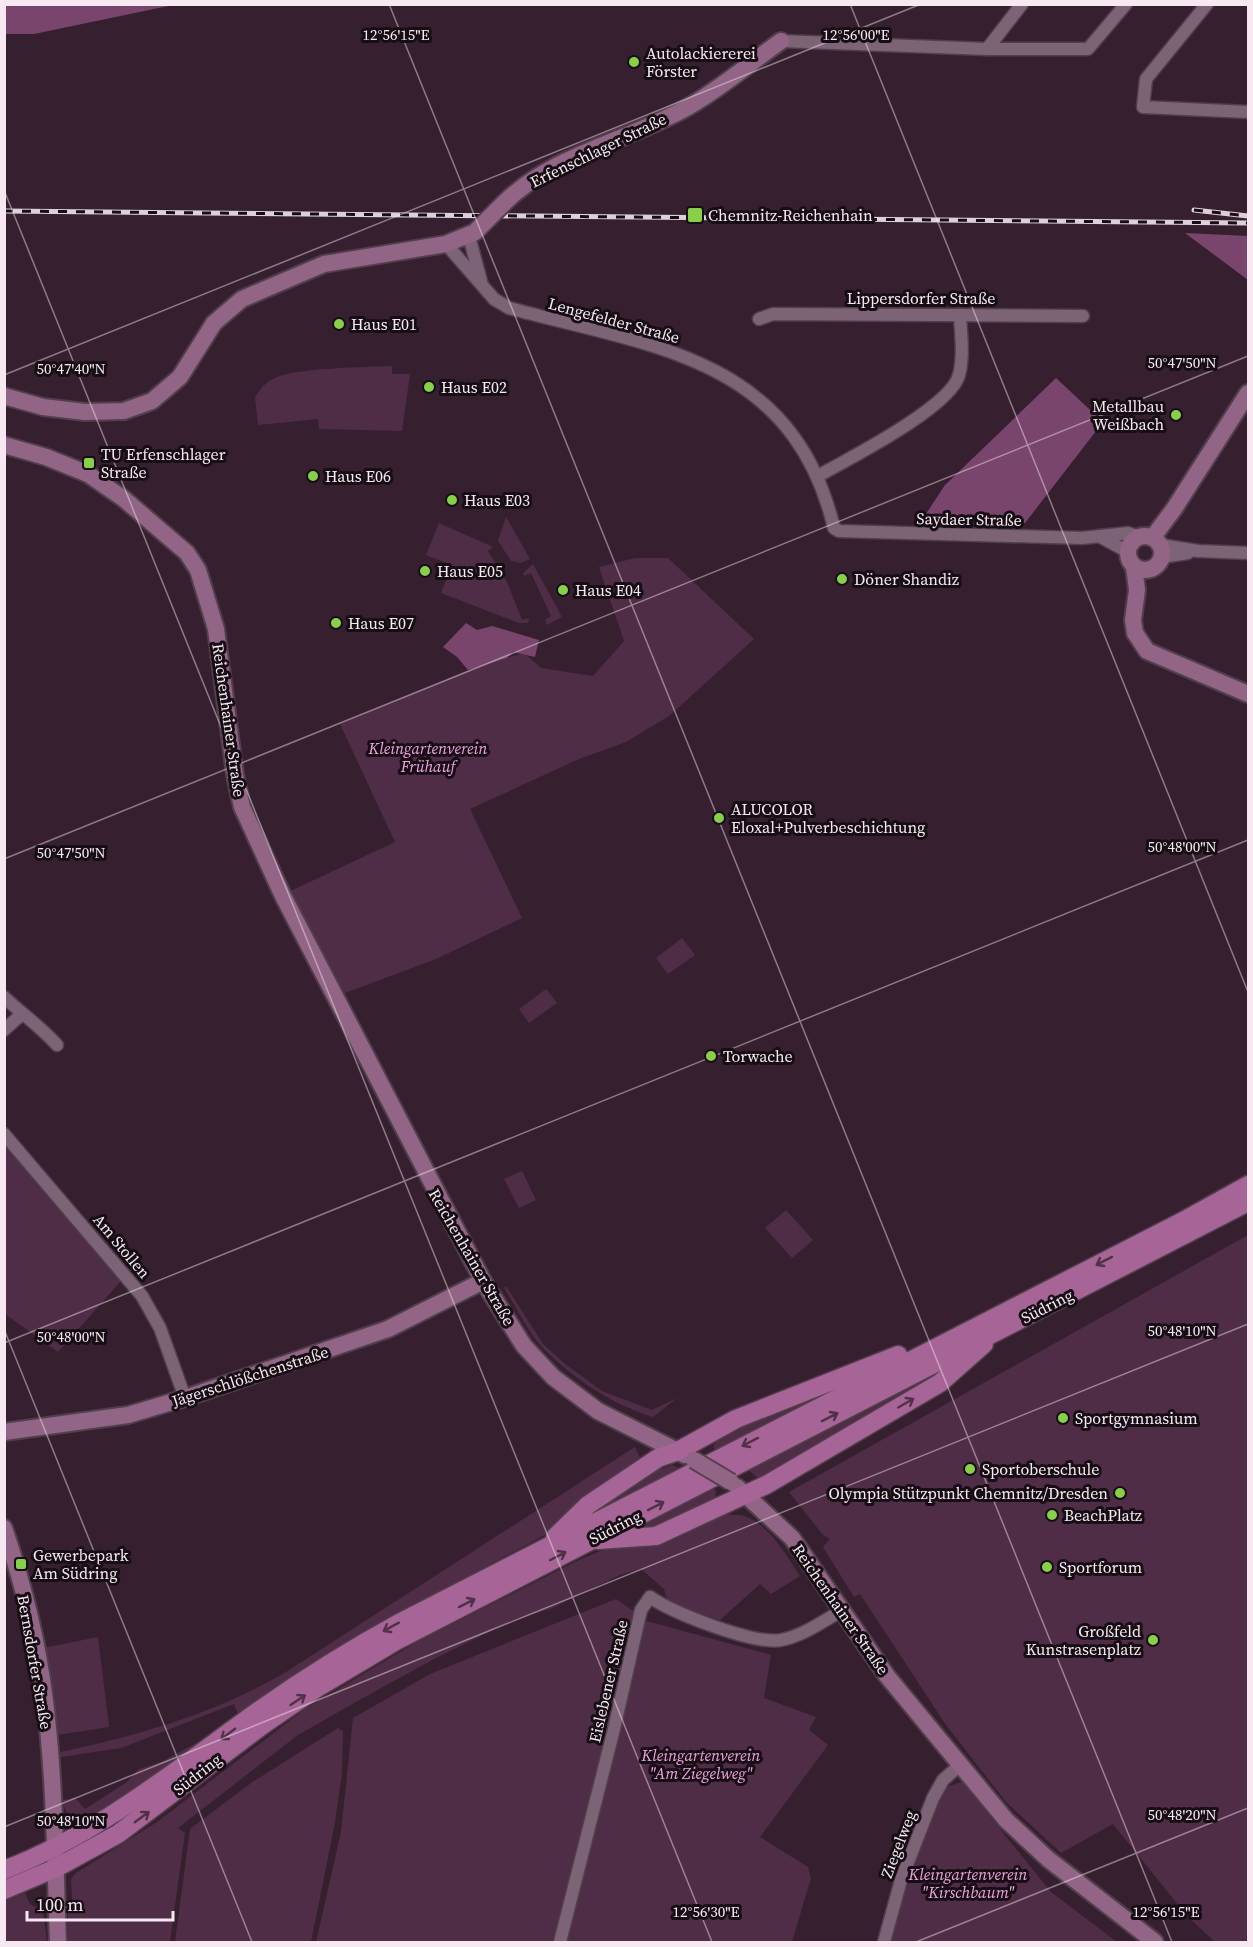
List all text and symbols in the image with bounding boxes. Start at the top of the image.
text: 12°56'15"E [362,24,430,45]
text: 12°56'00"E [822,24,890,45]
place label: Autolackiererei Förster [646,42,756,82]
marker: Autolackiererei Förster [627,55,641,69]
street label: Erfenschlager Straße [526,107,670,193]
place label: Chemnitz-Reichenhain [708,204,873,226]
marker: Chemnitz-Reichenhain [686,206,704,224]
street label: Lippersdorfer Straße [847,287,995,309]
street label: Lengefelder Straße [546,292,682,348]
place label: Haus E01 [351,313,417,335]
marker: Haus E01 [332,317,346,331]
text: 50°47'50"N [1147,352,1217,373]
text: 50°47'40"N [36,358,106,379]
place label: Haus E02 [441,376,507,398]
marker: Haus E02 [422,380,436,394]
place label: Metallbau Weißbach [1092,395,1164,435]
marker: Metallbau Weißbach [1169,408,1183,422]
place label: TU Erfenschlager Straße [101,443,226,483]
marker: TU Erfenschlager Straße [82,456,96,470]
place label: Haus E06 [325,465,391,487]
marker: Haus E06 [306,469,320,483]
place label: Haus E03 [464,489,530,511]
marker: Haus E03 [445,493,459,507]
street label: Saydaer Straße [916,507,1022,531]
place label: Haus E05 [437,560,503,582]
marker: Haus E05 [418,564,432,578]
place label: Döner Shandiz [854,568,959,590]
marker: Döner Shandiz [835,572,849,586]
place label: Haus E04 [575,579,641,601]
marker: Haus E04 [556,583,570,597]
place label: Haus E07 [348,612,414,634]
marker: Haus E07 [329,616,343,630]
street label: Reichenhainer Straße [207,642,251,798]
park label: Kleingartenverein Frühauf [368,737,487,777]
place label: ALUCOLOR Eloxal+Pulverbeschichtung [731,798,925,838]
marker: ALUCOLOR Eloxal+Pulverbeschichtung [712,811,726,825]
text: 50°48'00"N [1147,836,1217,857]
text: 50°47'50"N [36,842,106,863]
place label: Torwache [723,1045,793,1067]
marker: Torwache [704,1049,718,1063]
street label: Reichenhainer Straße [424,1184,520,1330]
street label: Am Stollen [88,1209,156,1283]
one-way arrow [1096,1255,1113,1267]
street label: Südring [1017,1284,1077,1328]
text: 50°48'10"N [1147,1320,1217,1341]
text: 50°48'00"N [36,1326,106,1347]
street label: Jägerschlößchenstraße [168,1340,331,1412]
one-way arrow [897,1397,914,1409]
place label: Sportgymnasium [1075,1407,1198,1429]
one-way arrow [821,1411,838,1423]
marker: Sportgymnasium [1056,1411,1070,1425]
one-way arrow [742,1436,759,1448]
place label: Sportoberschule [982,1458,1099,1480]
marker: Sportoberschule [963,1462,977,1476]
place label: Olympia Stützpunkt Chemnitz/Dresden [828,1482,1108,1504]
marker: Olympia Stützpunkt Chemnitz/Dresden [1113,1486,1127,1500]
one-way arrow [647,1500,665,1511]
place label: BeachPlatz [1064,1504,1142,1526]
street label: Südring [585,1505,645,1549]
marker: BeachPlatz [1045,1508,1059,1522]
street label: Reichenhainer Straße [788,1539,894,1679]
place label: Gewerbepark Am Südring [33,1544,129,1584]
one-way arrow [549,1550,567,1562]
place label: Sportforum [1059,1556,1142,1578]
marker: Gewerbepark Am Südring [14,1557,28,1571]
marker: Sportforum [1040,1560,1054,1574]
street label: Bernsdorfer Straße [12,1593,58,1731]
one-way arrow [458,1597,476,1609]
street label: Eislebener Straße [583,1617,633,1745]
place label: Großfeld Kunstrasenplatz [1026,1620,1141,1660]
one-way arrow [383,1622,400,1634]
marker: Großfeld Kunstrasenplatz [1146,1633,1160,1647]
one-way arrow [290,1694,306,1706]
one-way arrow [220,1727,236,1740]
park label: Kleingartenverein "Am Ziegelweg" [641,1744,760,1784]
street label: Südring [168,1748,226,1800]
text: 50°48'20"N [1147,1804,1217,1825]
street label: Ziegelweg [875,1807,921,1881]
text: 50°48'10"N [36,1810,106,1831]
one-way arrow [134,1811,150,1823]
park label: Kleingartenverein "Kirschbaum" [908,1863,1027,1903]
scale bar [27,1884,172,1922]
text: 100 m [36,1892,83,1917]
text: 12°56'30"E [672,1901,740,1922]
text: 12°56'15"E [1132,1901,1200,1922]

